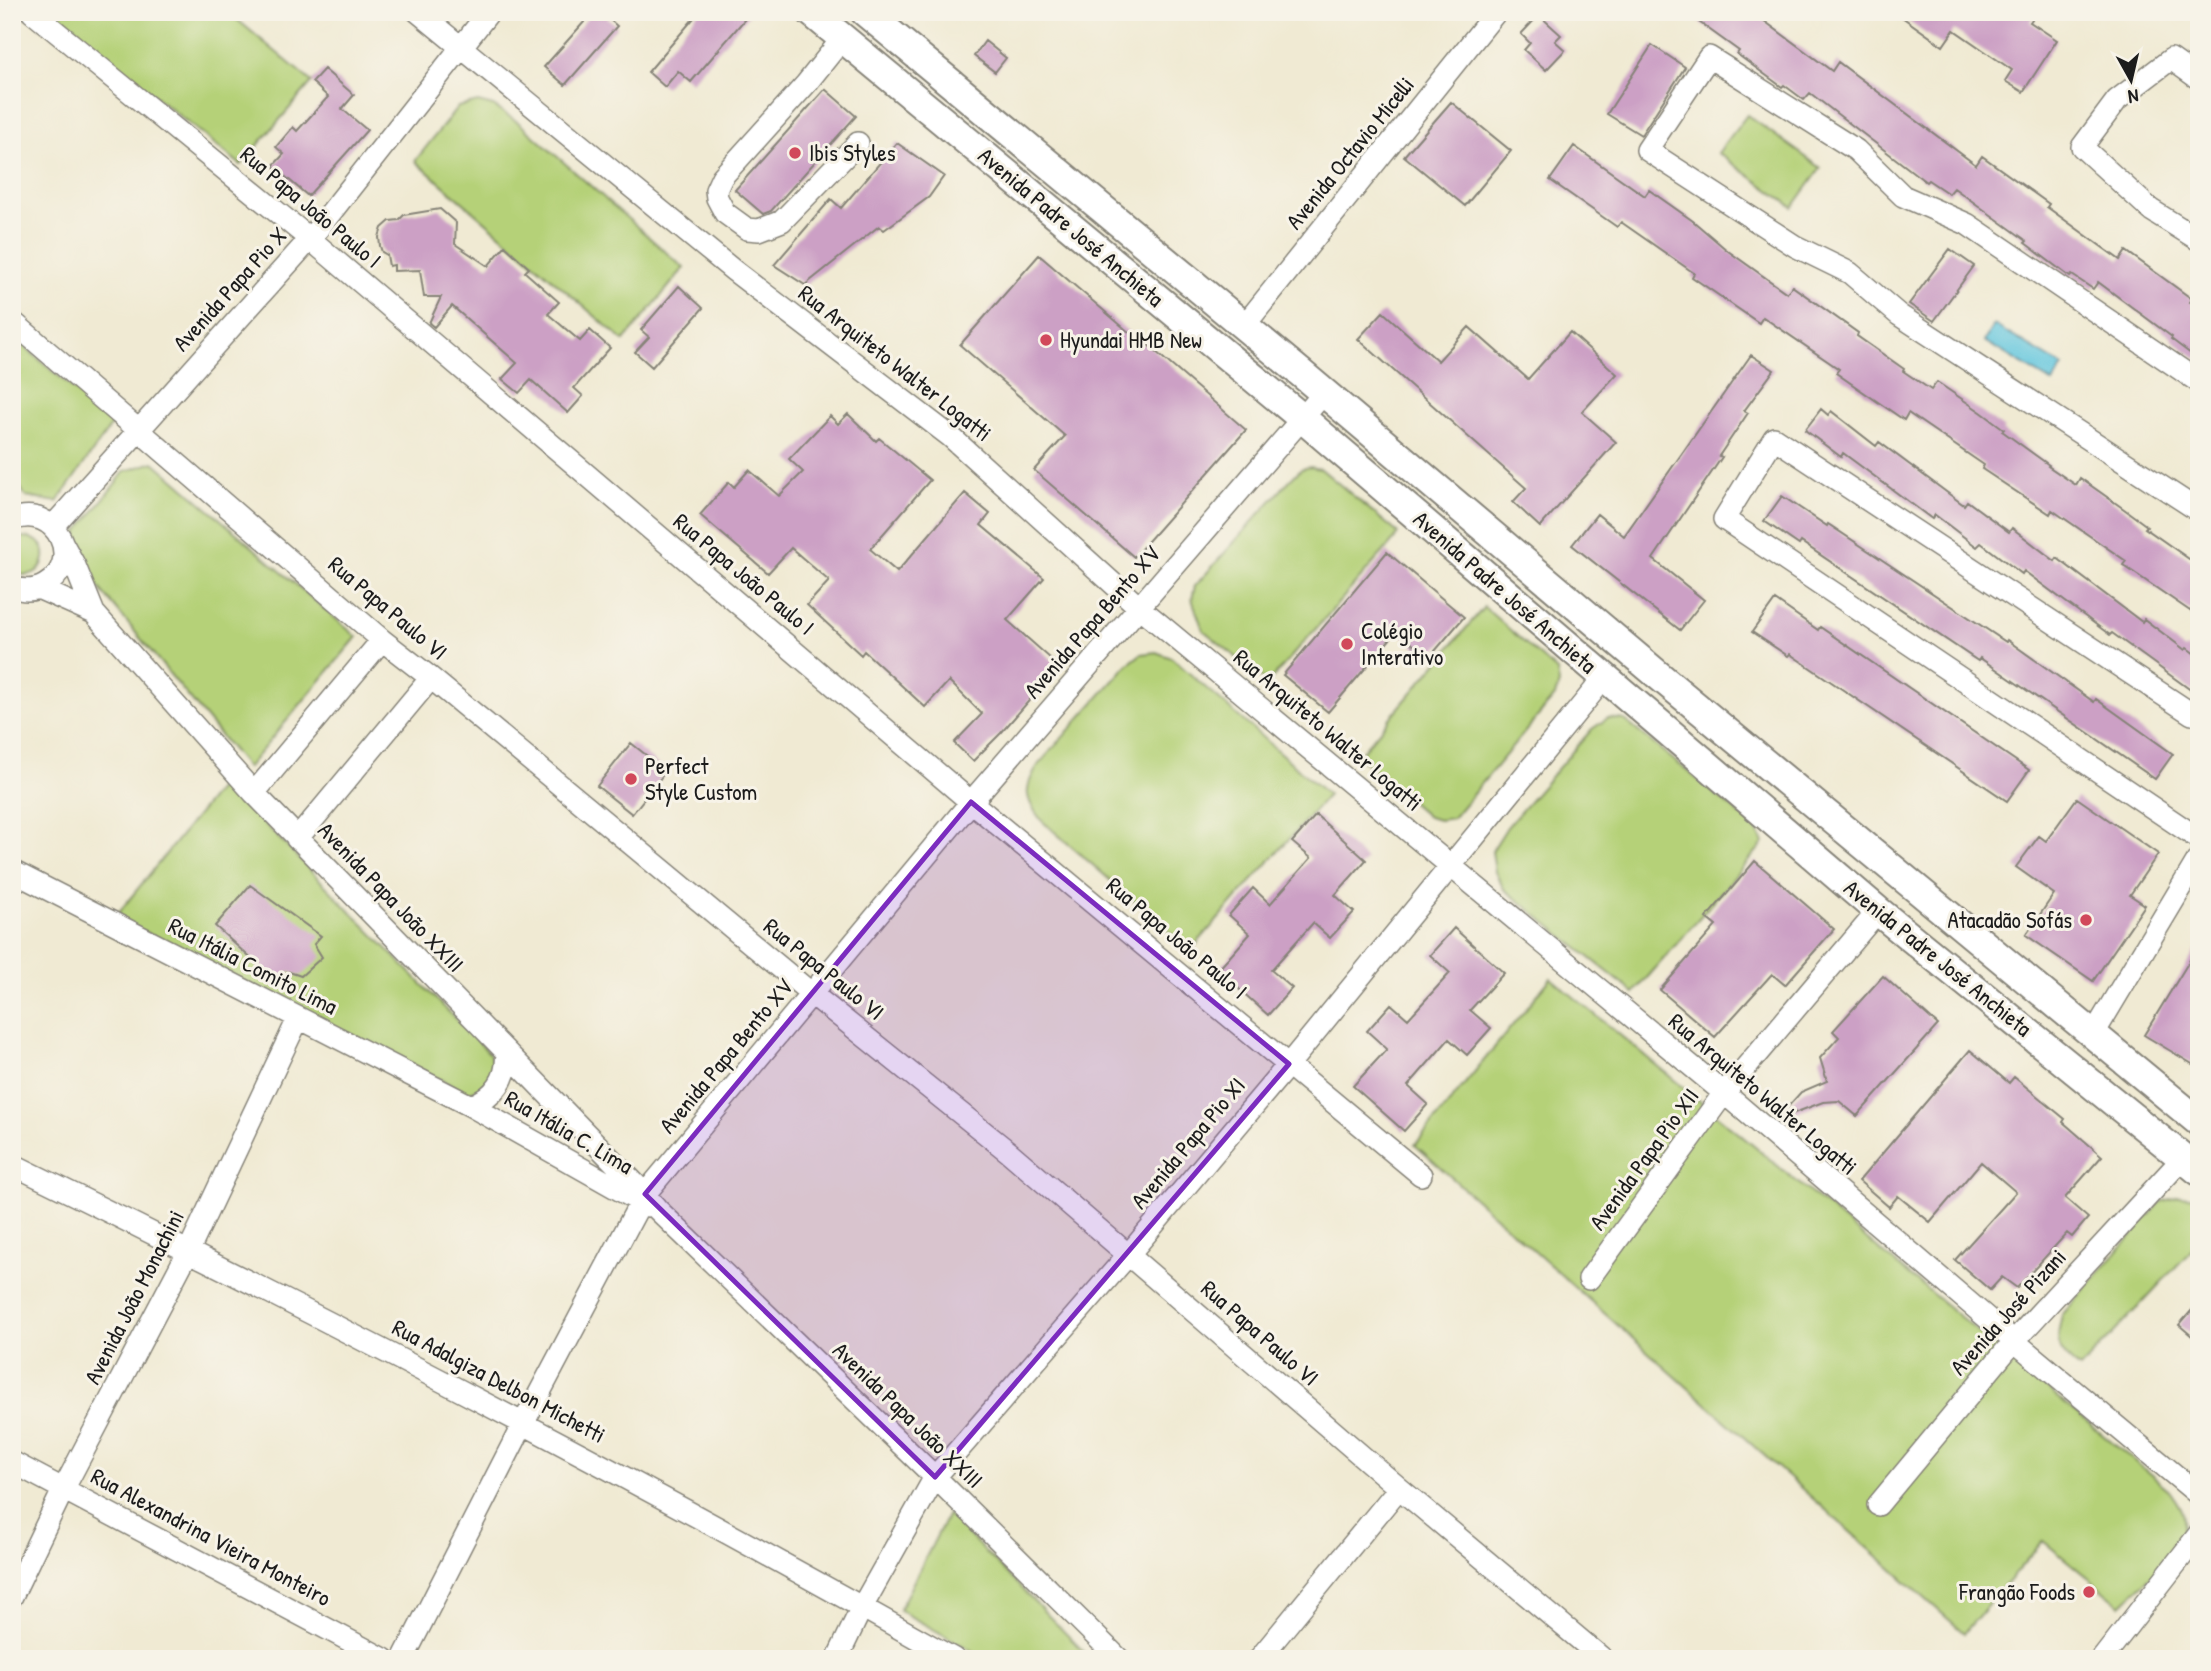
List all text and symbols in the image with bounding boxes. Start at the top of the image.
north arrow [2096,46,2166,116]
street label: Avenida Octavio Micelli [1278,70,1421,235]
text: N [2127,83,2140,110]
place label: Ibis Styles [809,137,896,168]
street label: Rua Papa João Paulo I [234,139,388,275]
street label: Avenida Padre José Anchieta [972,140,1171,313]
marker: Ibis Styles [787,145,803,161]
street label: Avenida Papa Pio X [166,220,294,357]
street label: Rua Arquiteto Walter Logatti [792,277,998,448]
place label: Hyundai HMB New [1060,324,1202,355]
marker: Hyundai HMB New [1038,332,1054,348]
street label: Avenida Padre José Anchieta [1407,503,1604,680]
street label: Rua Papa João Paulo I [667,506,821,642]
street label: Avenida Papa Bento XV [1017,539,1167,705]
street label: Rua Papa Paulo VI [322,549,454,667]
place label: Colégio Interativo [1361,615,1443,672]
marker: Colégio Interativo [1339,636,1355,652]
street label: Rua Arquiteto Walter Logatti [1228,642,1429,818]
place label: Perfect Style Custom [645,750,757,807]
marker: Perfect Style Custom [623,771,639,787]
street label: Avenida Papa João XXIII [311,815,471,979]
street label: Rua Papa João Paulo I [1100,870,1254,1006]
street label: Avenida Padre José Anchieta [1838,872,2039,1043]
place label: Atacadão Sofás [1947,904,2072,935]
street label: Rua Itália Comito Lima [164,910,343,1021]
street label: Rua Papa Paulo VI [758,910,891,1027]
marker: Atacadão Sofás [2078,912,2094,928]
street label: Avenida Papa Bento XV [652,972,800,1140]
street label: Rua Arquiteto Walter Logatti [1663,1006,1864,1182]
street label: Avenida Papa Pio XI [1123,1070,1252,1215]
street label: Rua Itália C. Lima [500,1082,639,1181]
street label: Avenida Papa Pio XII [1582,1082,1706,1236]
street label: Avenida João Monachini [76,1204,191,1389]
street label: Avenida José Pizani [1943,1242,2073,1382]
street label: Rua Papa Paulo VI [1195,1273,1326,1392]
street label: Rua Adalgiza Delbon Michetti [387,1311,611,1450]
street label: Avenida Papa João XXIII [826,1335,990,1495]
street label: Rua Alexandrina Vieira Monteiro [86,1460,336,1613]
place label: Frangão Foods [1958,1576,2075,1607]
marker: Frangão Foods [2081,1584,2097,1600]

